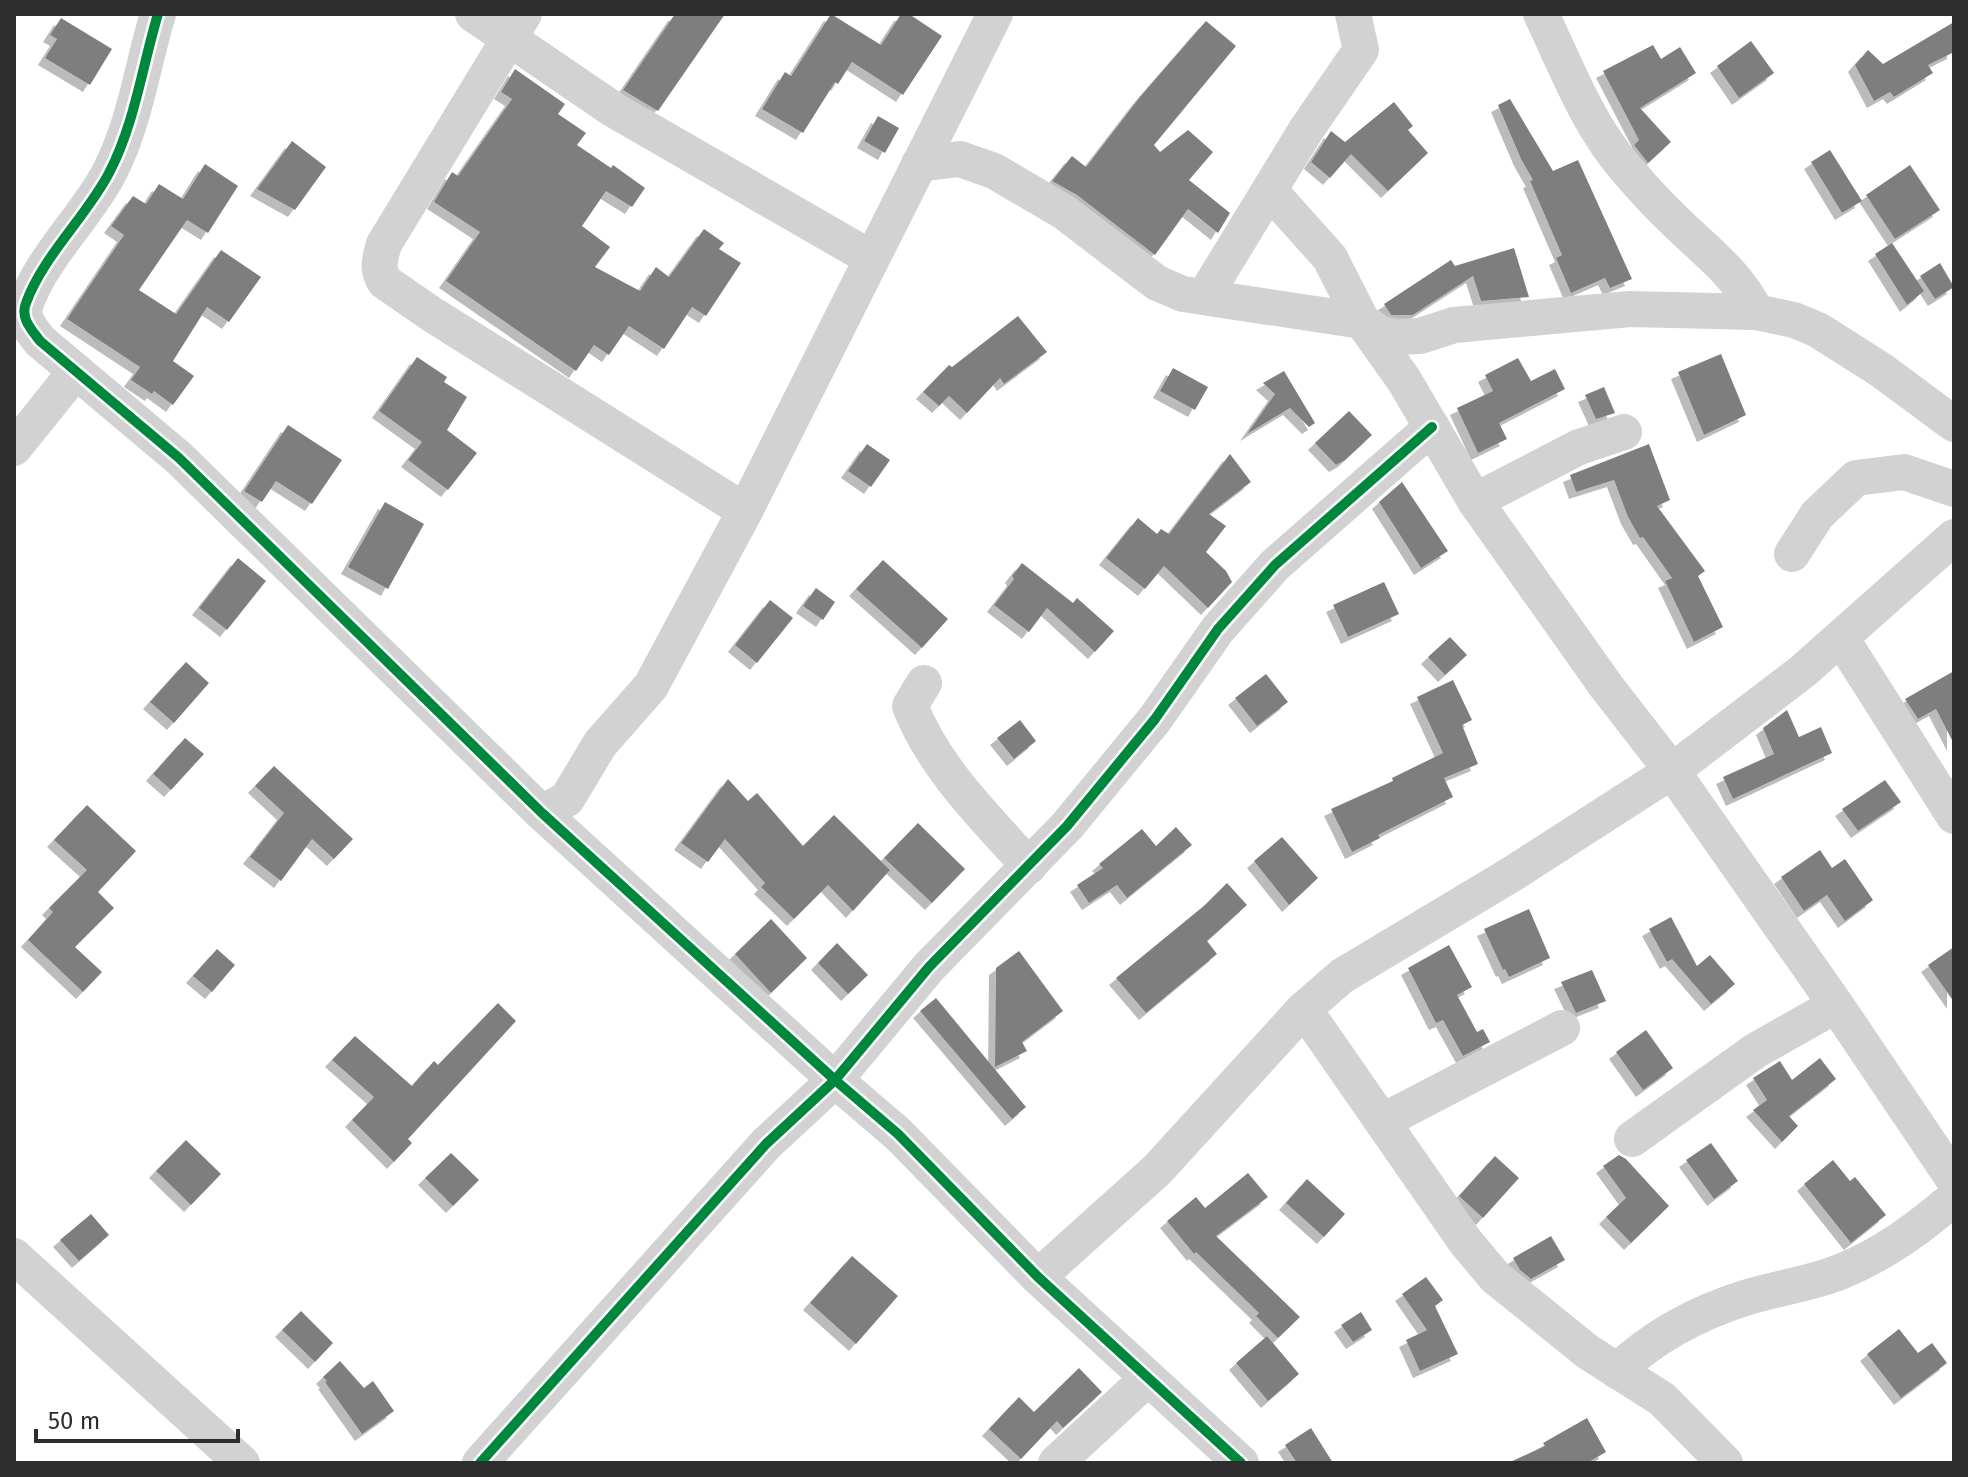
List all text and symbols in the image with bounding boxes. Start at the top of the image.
scale bar [36,1393,238,1443]
text: 50 m [48,1407,100,1435]

